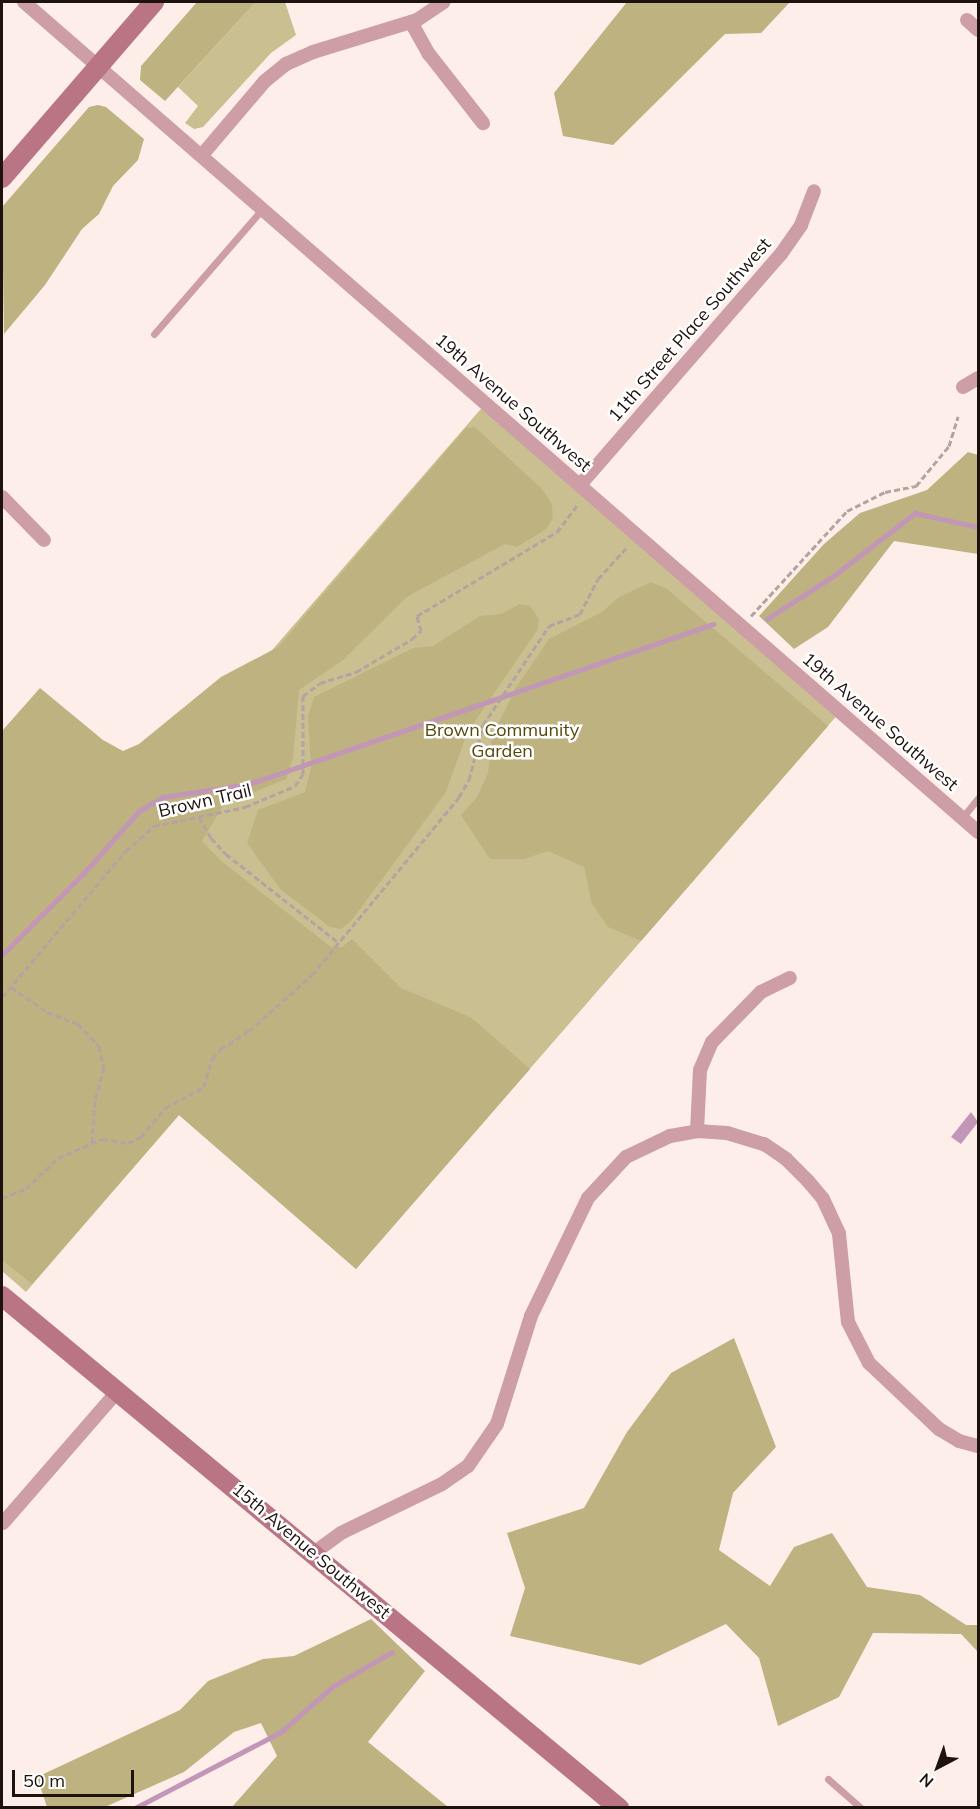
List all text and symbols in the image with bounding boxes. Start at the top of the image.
street label: 11th Street Place Southwest [604,234,776,426]
street label: 19th Avenue Southwest [431,329,595,477]
street label: 19th Avenue Southwest [798,648,962,796]
park label: Brown Community Garden [425,720,579,762]
street label: Brown Trail [156,780,254,822]
street label: 15th Avenue Southwest [228,1479,394,1623]
north arrow [908,1737,968,1797]
scale bar [15,1758,136,1796]
text: 50 m [23,1769,65,1792]
text: N [915,1769,937,1792]

